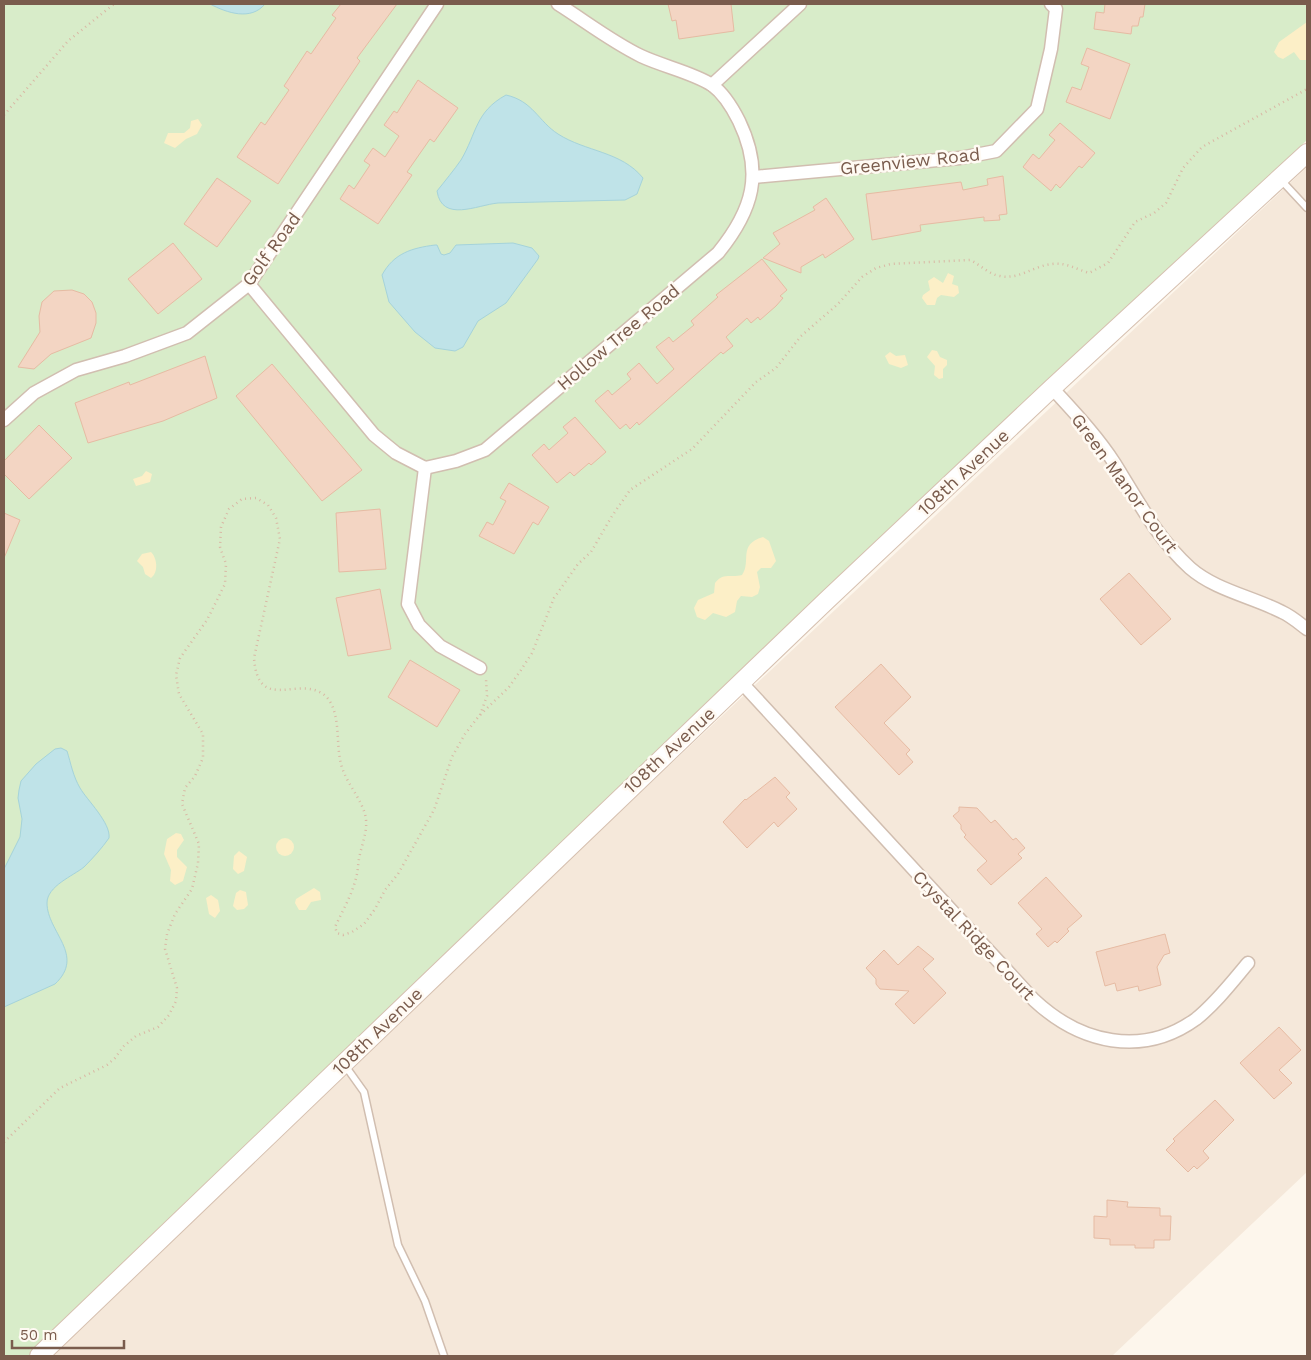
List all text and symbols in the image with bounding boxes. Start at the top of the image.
street label: Greenview Road [839,143,981,179]
street label: Golf Road [237,208,305,290]
street label: Hollow Tree Road [553,280,683,394]
street label: Green Manor Court [1067,409,1183,557]
street label: 108th Avenue [913,424,1013,520]
street label: 108th Avenue [619,702,719,798]
street label: Crystal Ridge Court [908,866,1040,1005]
street label: 108th Avenue [328,983,426,1079]
scale bar [12,1318,125,1350]
text: 50 m [20,1326,57,1344]

